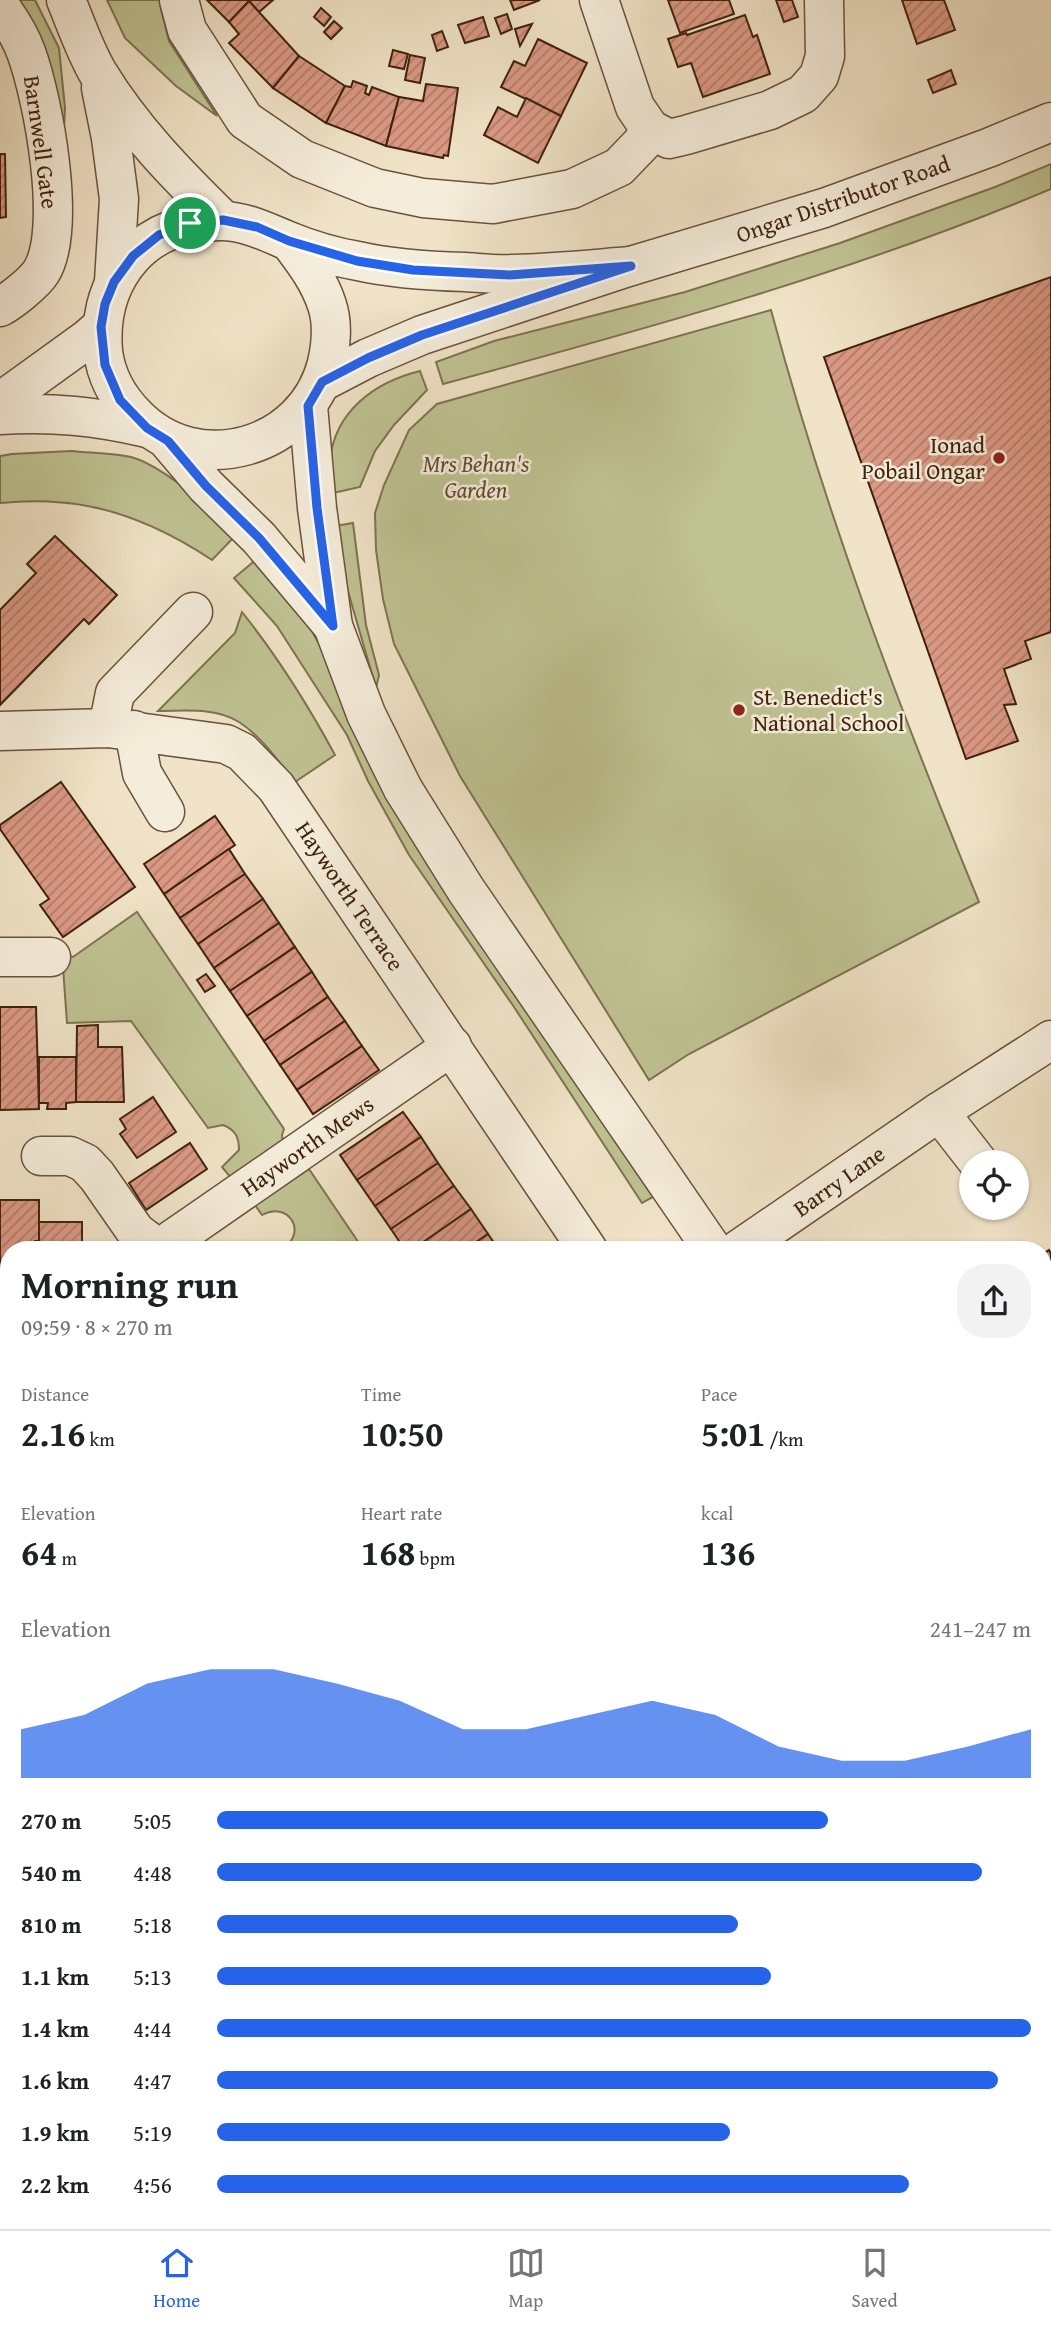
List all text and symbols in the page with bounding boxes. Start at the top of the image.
street label: Barnwell Gate [16,73,67,211]
street label: Ongar Distributor Road [731,146,955,251]
pin [160,193,220,253]
icon: arrive [171,204,209,242]
place label: Ionad Pobail Ongar [861,428,986,487]
park label: Mrs Behan's Garden [423,447,530,506]
marker: Ionad Pobail Ongar [991,450,1007,466]
place label: St. Benedict's National School [753,680,904,739]
marker: St. Benedict's National School [731,702,747,718]
street label: Hayworth Terrace [288,814,413,977]
street label: Hayworth Mews [233,1087,380,1204]
street label: Barry Lane [786,1137,891,1224]
map controls [959,1150,1029,1220]
button: locate [959,1150,1029,1220]
text: Morning run [21,1256,238,1312]
button: share [957,1264,1031,1338]
text: 09:59 · 8 × 270 m [21,1310,173,1343]
text: Distance [21,1380,89,1408]
text: Time [361,1380,401,1408]
text: Pace [701,1380,738,1408]
text: 2.16 [21,1408,85,1459]
text: 10:50 [361,1408,443,1459]
text: 5:01 [701,1408,765,1459]
text: km [85,1425,115,1453]
text: /km [765,1425,804,1453]
text: Elevation [21,1499,95,1527]
text: Heart rate [361,1499,442,1527]
text: kcal [701,1499,733,1527]
text: 64 [21,1527,57,1578]
text: 168 [361,1527,415,1578]
text: 136 [701,1527,755,1578]
text: m [57,1544,77,1572]
text: bpm [415,1544,455,1572]
text: Elevation [21,1612,111,1645]
text: 241–247 m [930,1612,1031,1645]
text: 270 m [21,1804,82,1837]
text: 5:05 [133,1804,172,1837]
text: 540 m [21,1856,82,1889]
text: 4:48 [133,1856,172,1889]
text: 810 m [21,1908,82,1941]
text: 5:18 [133,1908,172,1941]
text: 1.1 km [21,1960,89,1993]
text: 5:13 [133,1960,172,1993]
text: 1.4 km [21,2012,89,2045]
text: 4:44 [133,2012,172,2045]
text: 1.6 km [21,2064,89,2097]
text: 4:47 [133,2064,172,2097]
text: 1.9 km [21,2116,89,2149]
text: 5:19 [133,2116,172,2149]
text: 2.2 km [21,2168,89,2201]
text: 4:56 [133,2168,172,2201]
tab: Home [153,2244,200,2314]
tab: Map [507,2244,545,2314]
tab: Saved [852,2244,898,2314]

